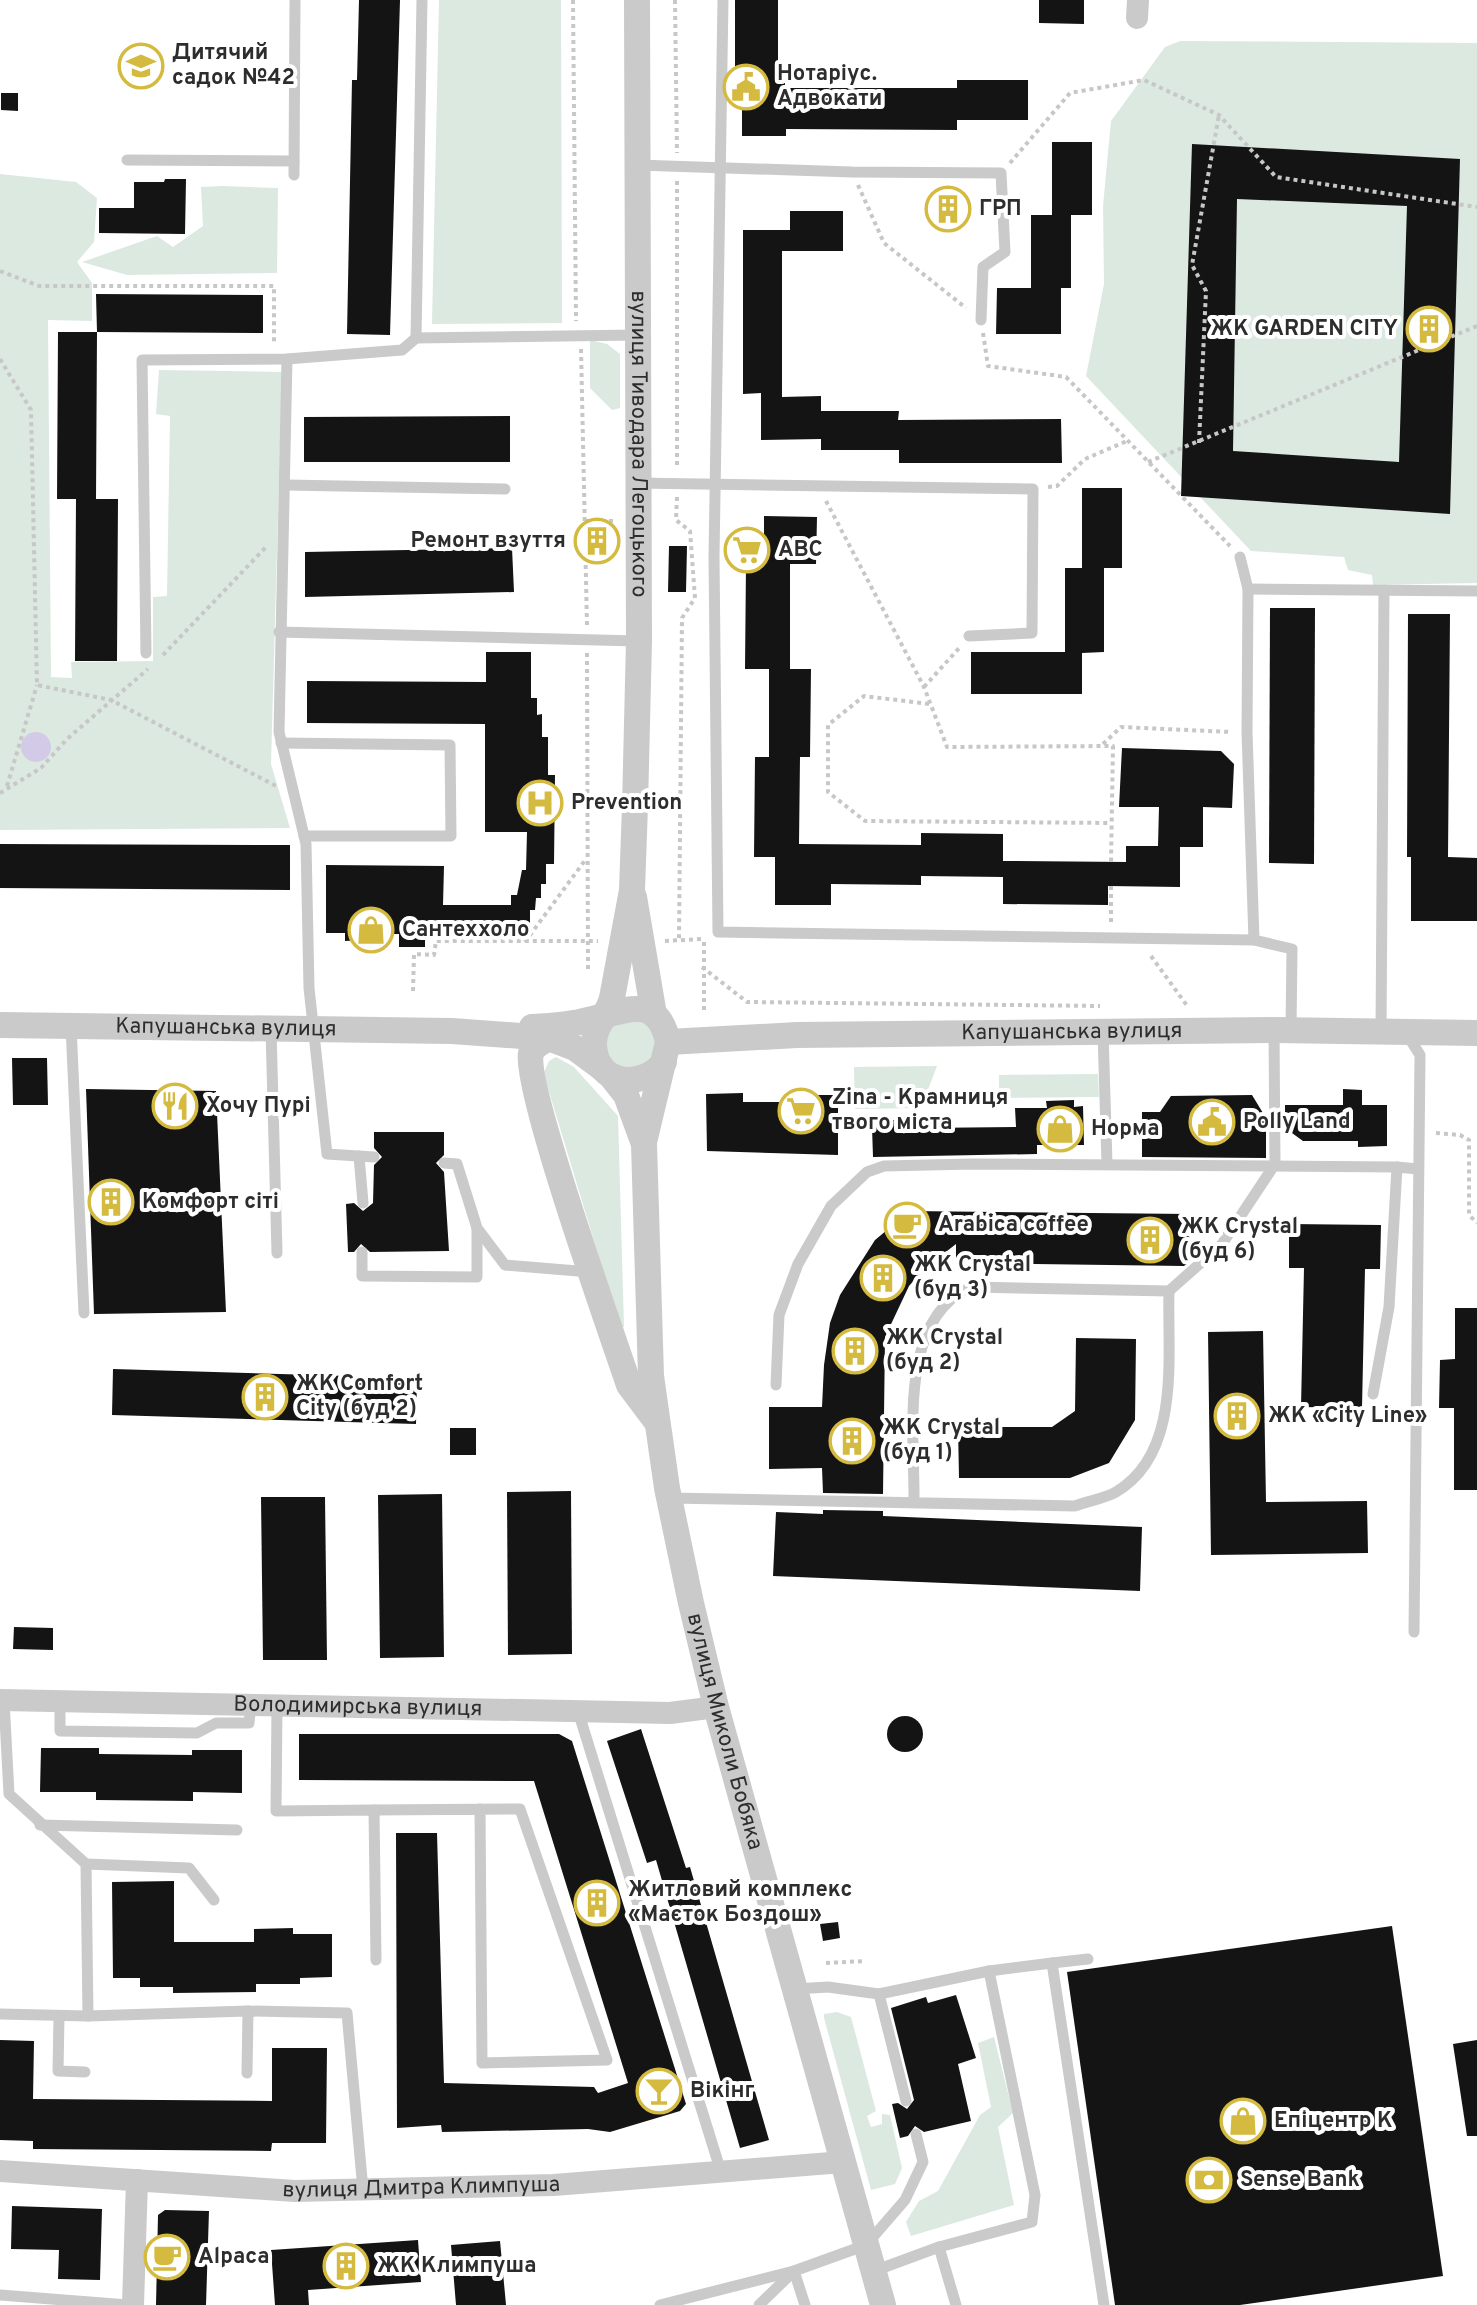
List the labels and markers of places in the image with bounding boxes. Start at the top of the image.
place label: Дитячий садок №42 [172,40,295,92]
school or university icon: Дитячий садок №42 [117,42,165,90]
place label: Нотаріус. Адвокати [777,61,882,113]
public building icon: Нотаріус. Адвокати [722,63,770,111]
building icon: ГРП [924,185,972,233]
place label: ГРП [979,196,1022,223]
building icon: ЖК GARDEN CITY [1405,305,1453,353]
place label: ЖК GARDEN CITY [1210,316,1398,343]
building icon: Ремонт взуття [573,517,621,565]
supermarket icon: ABC [723,526,771,574]
place label: Ремонт взуття [411,528,566,555]
place label: ABC [778,537,823,564]
hospital icon: Prevention [516,779,564,827]
place label: Prevention [571,790,682,817]
shop icon: Сантеххоло [347,906,395,954]
place label: Сантеххоло [402,917,529,944]
restaurant icon: Хочу Пурі [151,1082,199,1130]
place label: Zina - Крамниця твого міста [832,1085,1008,1137]
supermarket icon: Zina - Крамниця твого міста [777,1087,825,1135]
place label: Хочу Пурі [206,1093,311,1120]
public building icon: Polly Land [1188,1098,1236,1146]
shop icon: Норма [1036,1105,1084,1153]
place label: Polly Land [1243,1109,1351,1136]
place label: Норма [1091,1116,1160,1143]
building icon: Комфорт сіті [87,1178,135,1226]
place label: Комфорт сіті [142,1189,279,1216]
cafe icon: Arabica coffee [883,1201,931,1249]
place label: Arabica coffee [938,1212,1089,1239]
place label: ЖК Crystal (буд 6) [1181,1214,1298,1266]
building icon: ЖК Crystal (буд 6) [1126,1216,1174,1264]
place label: ЖК Crystal (буд 3) [914,1252,1031,1304]
building icon: ЖК Crystal (буд 3) [859,1254,907,1302]
place label: ЖК Crystal (буд 2) [886,1325,1003,1377]
building icon: ЖК Crystal (буд 2) [831,1327,879,1375]
place label: ЖК Comfort City (буд 2) [296,1371,423,1423]
building icon: ЖК Comfort City (буд 2) [241,1373,289,1421]
building icon: ЖК «City Line» [1213,1392,1261,1440]
place label: ЖК «City Line» [1268,1403,1427,1430]
place label: ЖК Crystal (буд 1) [883,1415,1000,1467]
building icon: ЖК Crystal (буд 1) [828,1417,876,1465]
place label: Житловий комплекс «Маєток Боздош» [628,1877,852,1929]
building icon: Житловий комплекс «Маєток Боздош» [573,1879,621,1927]
bar icon: Вікінг [635,2067,683,2115]
place label: Вікінг [690,2078,755,2105]
shop icon: Епіцентр К [1219,2097,1267,2145]
place label: Епіцентр К [1274,2108,1393,2135]
bank icon: Sense Bank [1185,2156,1233,2204]
place label: Sense Bank [1240,2167,1360,2194]
cafe icon: Alpaca [143,2233,191,2281]
building icon: ЖК Климпуша [322,2242,370,2290]
place label: Alpaca [198,2244,269,2271]
place label: ЖК Климпуша [377,2253,536,2280]

